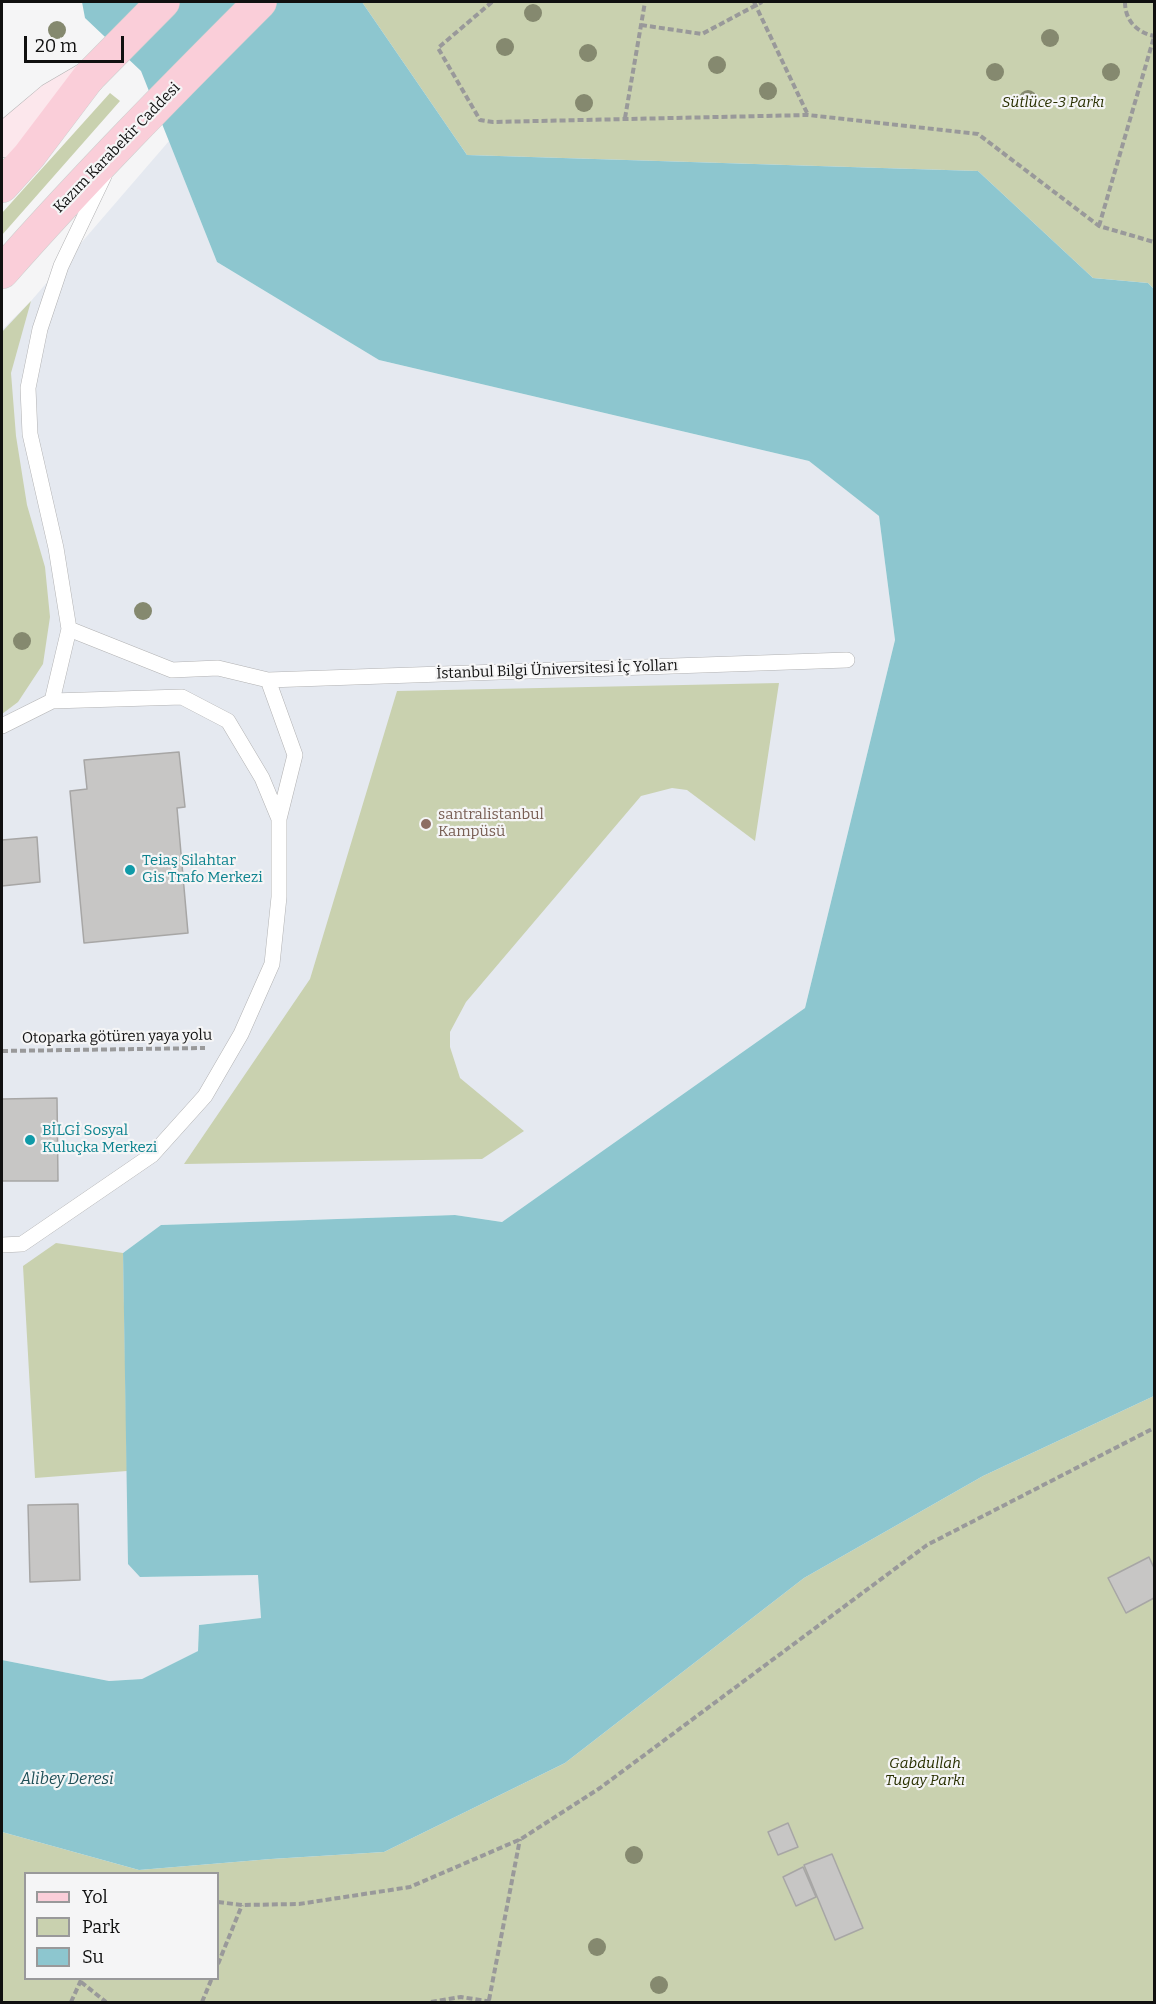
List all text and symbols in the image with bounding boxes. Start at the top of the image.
scale bar [27,24,128,62]
text: 20 m [35,35,77,57]
street label: Kazım Karabekir Caddesi [50,79,184,217]
park label: Sütlüce-3 Parkı [1002,94,1104,112]
street label: İstanbul Bilgi Üniversitesi İç Yolları [436,657,678,683]
place label: santralistanbul Kampüsü [438,806,544,841]
marker: santralistanbul Kampüsü [419,817,433,831]
place label: Teiaş Silahtar Gis Trafo Merkezi [142,852,263,887]
marker: Teiaş Silahtar Gis Trafo Merkezi [123,863,137,877]
street label: Otoparka götüren yaya yolu [22,1026,212,1048]
place label: BİLGİ Sosyal Kuluçka Merkezi [42,1122,157,1157]
marker: BİLGİ Sosyal Kuluçka Merkezi [23,1133,37,1147]
park label: Gabdullah Tugay Parkı [885,1755,965,1790]
water label: Alibey Deresi [20,1770,114,1790]
legend [24,1872,219,1980]
text: Yol [82,1886,108,1908]
text: Park [82,1916,120,1938]
text: Su [82,1946,104,1968]

